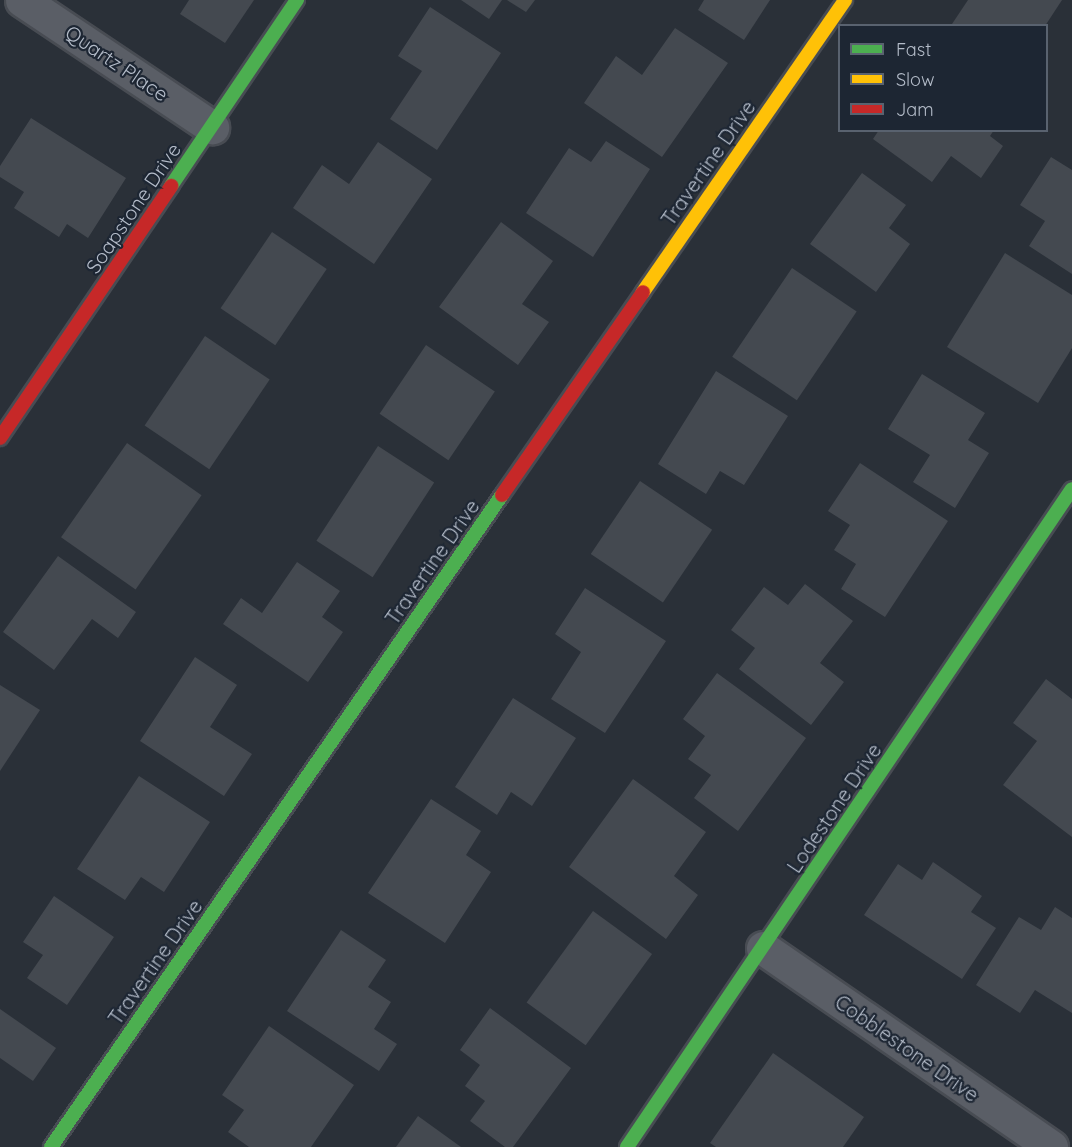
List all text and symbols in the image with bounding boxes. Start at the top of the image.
street label: Quartz Place [61,20,173,106]
legend [838,24,1048,132]
text: Fast [896,38,931,61]
text: Slow [896,68,934,91]
street label: Travertine Drive [656,96,760,230]
text: Jam [896,98,934,121]
street label: Soapstone Drive [81,138,185,278]
street label: Travertine Drive [380,495,484,629]
street label: Lodestone Drive [782,739,886,877]
street label: Travertine Drive [103,895,207,1029]
street label: Cobblestone Drive [831,990,983,1106]

